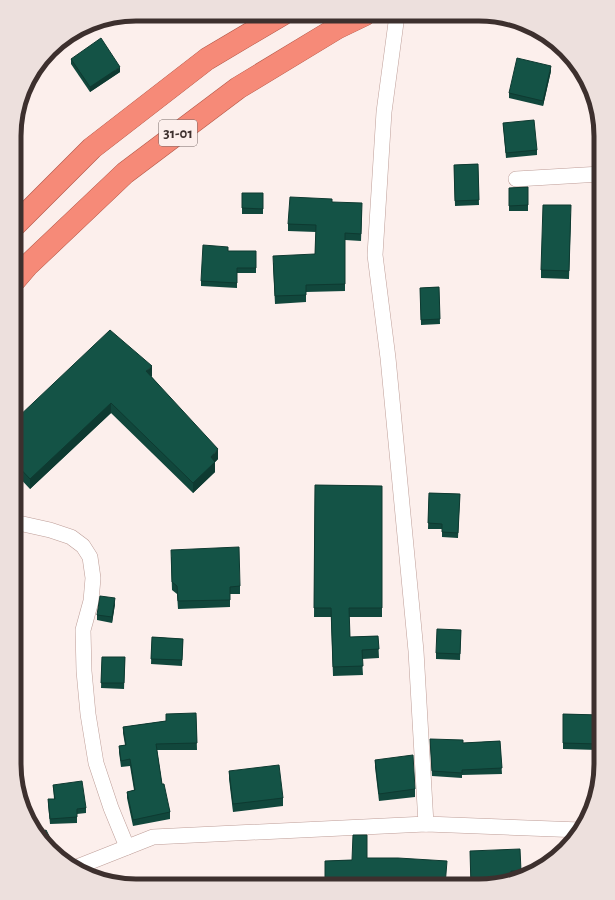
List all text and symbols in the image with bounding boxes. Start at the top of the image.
road number: 31-01 [159,120,197,146]

